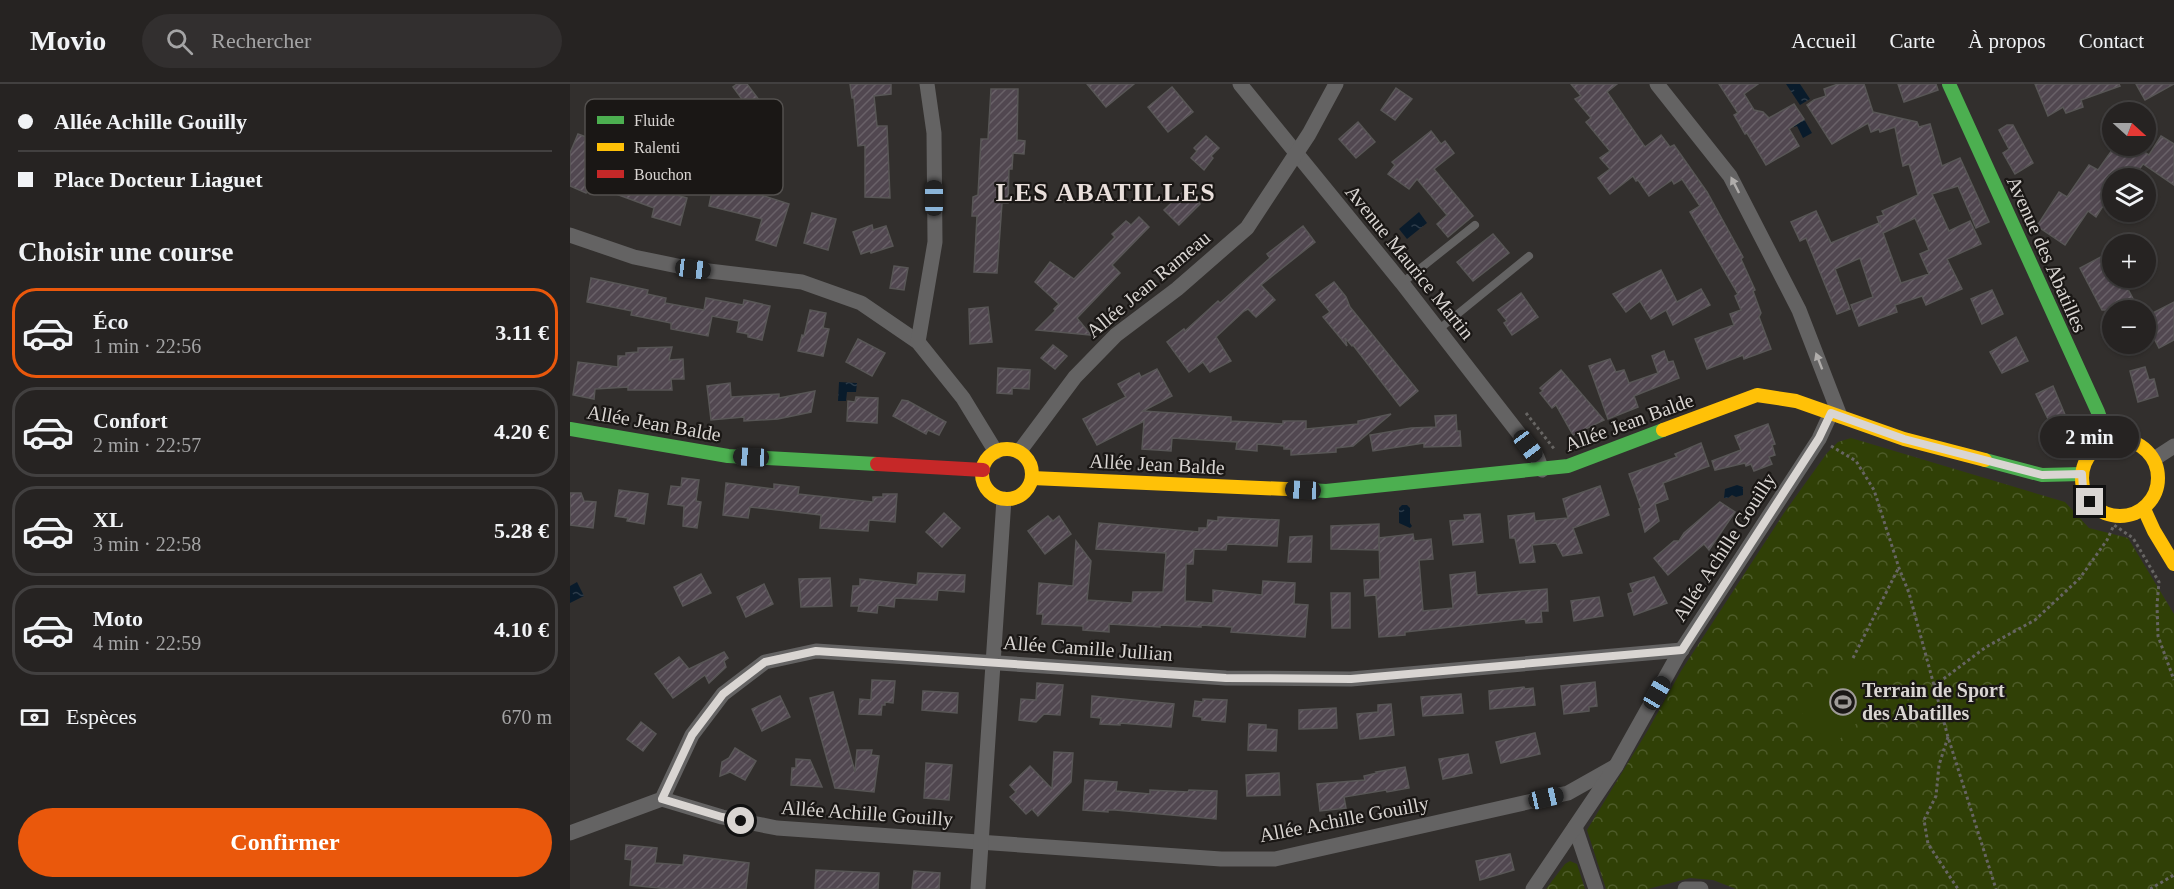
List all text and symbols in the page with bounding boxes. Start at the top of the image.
search box [142,14,562,68]
text: Movio [30,25,106,56]
icon: search [163,25,196,58]
text: Rechercher [211,28,311,53]
text: Accueil [1791,29,1857,53]
text: Carte [1890,29,1935,53]
text: À propos [1968,29,2046,53]
text: Contact [2079,29,2144,53]
legend [585,99,783,195]
north arrow [2102,102,2156,156]
map controls [2102,102,2156,354]
text: Allée Achille Gouilly [54,109,247,134]
text: Fluide [634,112,675,129]
text: Ralenti [634,139,681,156]
text: Bouchon [634,166,692,183]
text: Place Docteur Liaguet [54,167,263,192]
button: layers [2102,168,2156,222]
street label: Avenue des Abatilles [2003,173,2091,336]
one-way arrow [1730,177,1740,194]
district label: LES ABATILLES [996,178,1216,207]
car [925,180,943,216]
street label: Avenue Maurice Martin [1341,181,1479,343]
street label: Allée Jean Rameau [1082,226,1214,342]
button: + [2102,234,2156,288]
text: Choisir une course [18,237,234,267]
car [674,258,712,280]
button: − [2102,300,2156,354]
icon: car [21,306,75,360]
text: Éco [93,309,128,334]
text: 3.11 € [495,320,549,345]
text: 1 min · 22:56 [93,335,201,357]
one-way arrow [1813,352,1823,370]
street label: Allée Jean Balde [1562,388,1697,456]
street label: Allée Jean Balde [585,400,723,446]
icon: car [21,405,75,459]
text: Confort [93,408,168,433]
callout: 2 min [2040,415,2140,457]
text: 4.20 € [494,419,549,444]
car [1510,426,1546,466]
text: 2 min [2065,426,2114,448]
text: 2 min · 22:57 [93,434,201,456]
car [733,447,769,467]
street label: Allée Jean Balde [1089,449,1225,479]
street label: Allée Achille Gouilly [1668,469,1781,626]
car [1285,480,1321,500]
route end [2076,488,2103,515]
icon: car [21,504,75,558]
text: XL [93,507,124,532]
text: 5.28 € [494,518,549,543]
text: 3 min · 22:58 [93,533,201,555]
icon: car [21,603,75,657]
text: Moto [93,606,143,631]
text: 4.10 € [494,617,549,642]
street label: Allée Camille Jullian [1002,631,1174,665]
text: 4 min · 22:59 [93,632,201,654]
car [1640,673,1674,713]
place label: Terrain de Sport des Abatilles [1862,679,2005,724]
sports icon: Terrain de Sport des Abatilles [1828,687,1858,717]
icon: cash [18,701,51,734]
text: Espèces [66,704,137,729]
text: 670 m [501,706,552,728]
car [1526,785,1566,811]
street label: Allée Achille Gouilly [1257,792,1431,847]
street label: Allée Achille Gouilly [780,796,954,831]
route start [727,807,754,834]
button: Confirmer [18,808,552,877]

